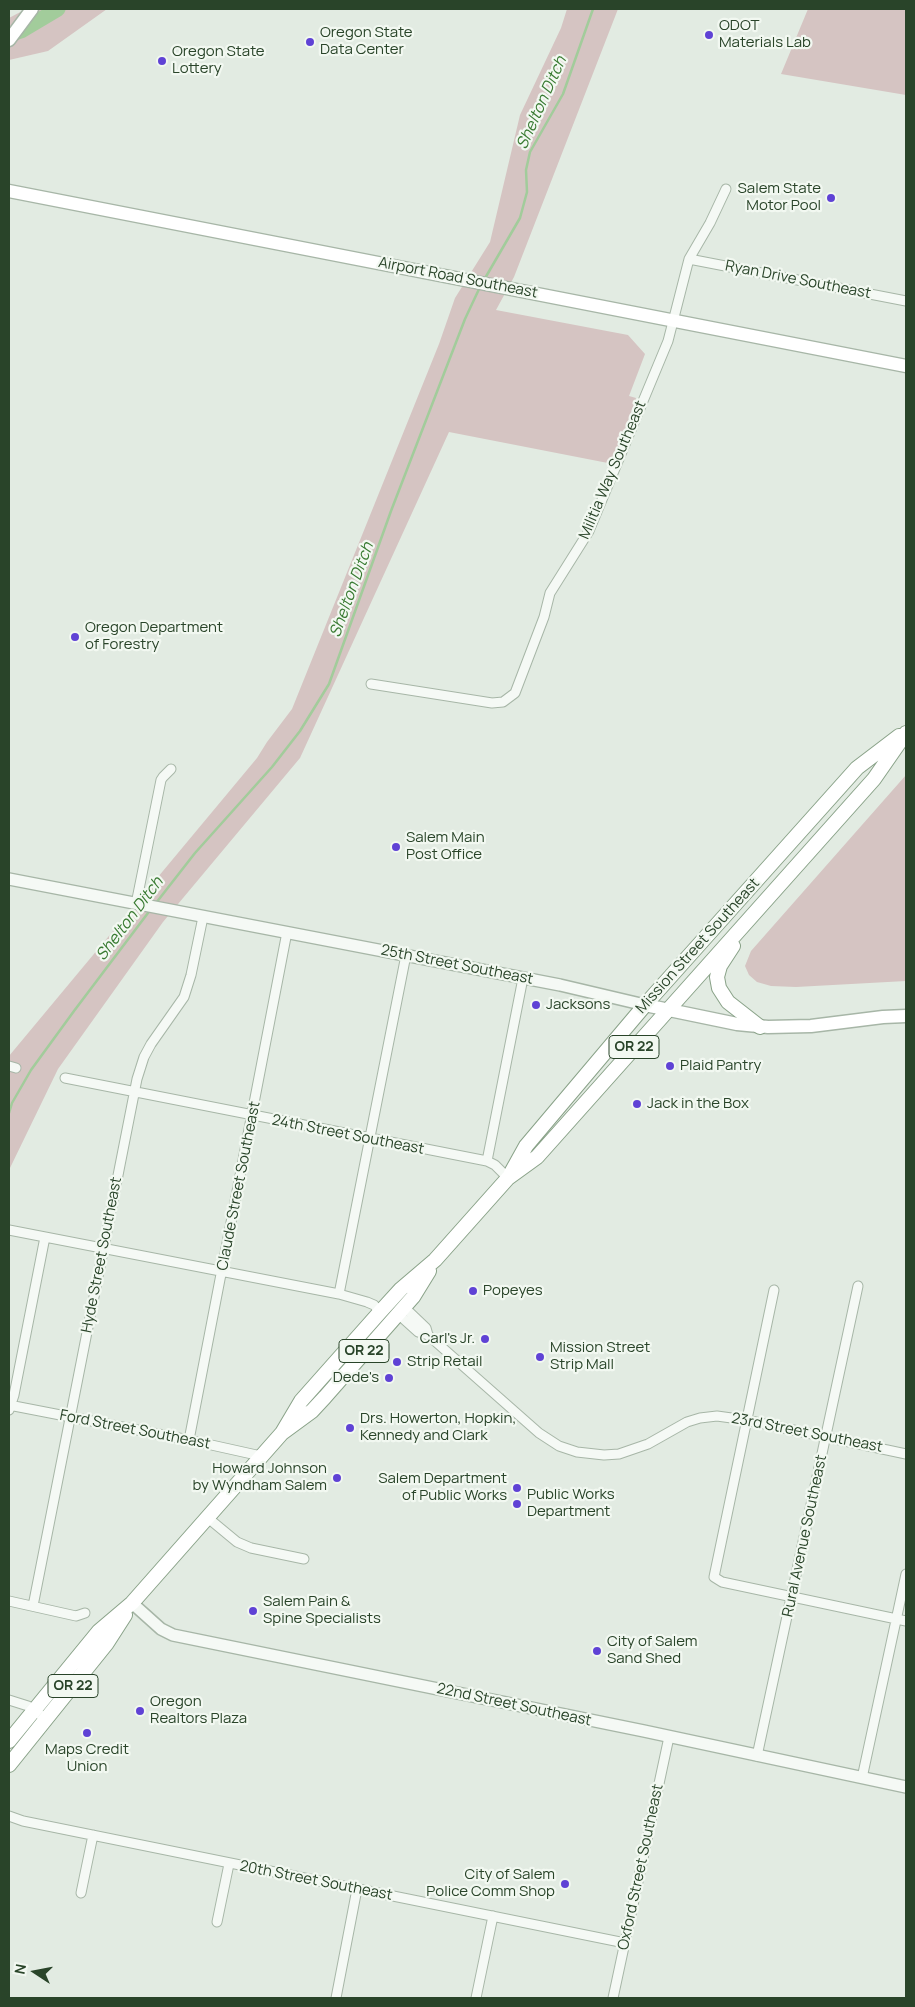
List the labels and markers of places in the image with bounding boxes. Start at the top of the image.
place label: ODOT Materials Lab [719,17,811,52]
place label: Oregon State Data Center [320,24,413,59]
marker: ODOT Materials Lab [703,29,715,41]
marker: Oregon State Data Center [304,36,316,48]
place label: Oregon State Lottery [172,43,265,78]
marker: Oregon State Lottery [156,55,168,67]
place label: Salem State Motor Pool [738,180,821,215]
marker: Salem State Motor Pool [825,192,837,204]
place label: Oregon Department of Forestry [85,619,223,654]
marker: Oregon Department of Forestry [69,631,81,643]
place label: Salem Main Post Office [406,829,485,864]
marker: Salem Main Post Office [390,841,402,853]
place label: Jacksons [546,996,610,1014]
marker: Jacksons [530,999,542,1011]
place label: Plaid Pantry [680,1057,761,1075]
marker: Plaid Pantry [664,1060,676,1072]
place label: Jack in the Box [647,1095,749,1113]
marker: Jack in the Box [631,1098,643,1110]
place label: Popeyes [483,1282,543,1300]
marker: Popeyes [467,1285,479,1297]
place label: Carl's Jr. [420,1330,475,1348]
marker: Carl's Jr. [479,1333,491,1345]
place label: Mission Street Strip Mall [550,1339,650,1374]
marker: Mission Street Strip Mall [534,1351,546,1363]
place label: Strip Retail [407,1353,483,1371]
marker: Strip Retail [391,1356,403,1368]
place label: Dede's [333,1369,379,1387]
marker: Dede's [383,1372,395,1384]
place label: Drs. Howerton, Hopkin, Kennedy and Clark [360,1410,516,1445]
marker: Drs. Howerton, Hopkin, Kennedy and Clark [344,1422,356,1434]
place label: Howard Johnson by Wyndham Salem [193,1460,327,1495]
place label: Salem Department of Public Works [378,1470,507,1505]
marker: Howard Johnson by Wyndham Salem [331,1472,343,1484]
marker: Salem Department of Public Works [511,1482,523,1494]
place label: Public Works Department [527,1486,615,1521]
marker: Public Works Department [511,1498,523,1510]
place label: Salem Pain & Spine Specialists [263,1593,381,1628]
marker: Salem Pain & Spine Specialists [247,1605,259,1617]
place label: City of Salem Sand Shed [607,1633,697,1668]
marker: City of Salem Sand Shed [591,1645,603,1657]
place label: Oregon Realtors Plaza [150,1693,247,1728]
marker: Oregon Realtors Plaza [134,1705,146,1717]
marker: Maps Credit Union [81,1727,93,1739]
place label: Maps Credit Union [45,1741,129,1776]
place label: City of Salem Police Comm Shop [426,1866,555,1901]
marker: City of Salem Police Comm Shop [559,1878,571,1890]

